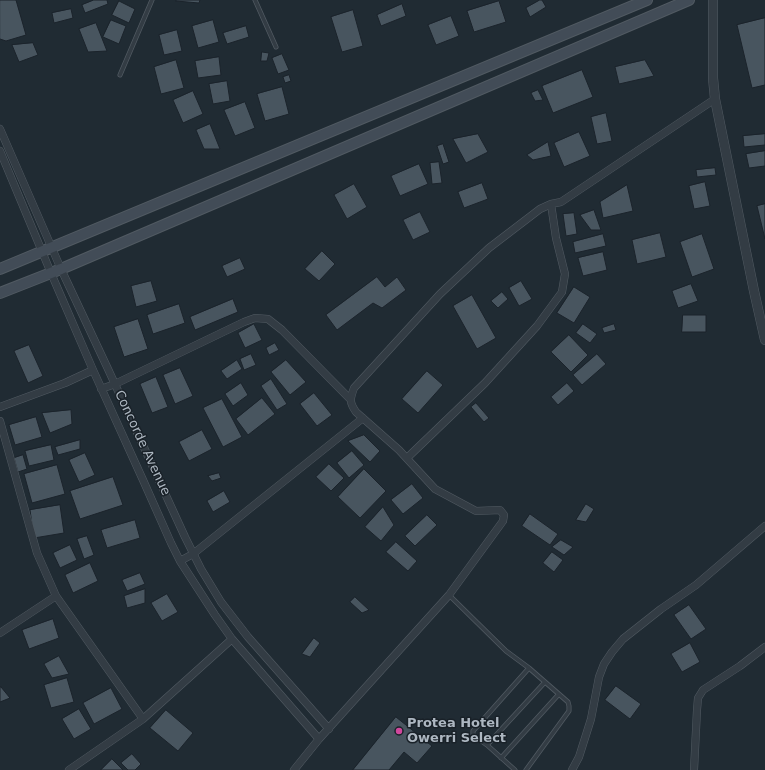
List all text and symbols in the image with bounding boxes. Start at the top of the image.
street label: Concorde Avenue [111,388,173,498]
place label: Protea Hotel Owerri Select [407,716,506,747]
marker: Protea Hotel Owerri Select [394,726,404,736]

